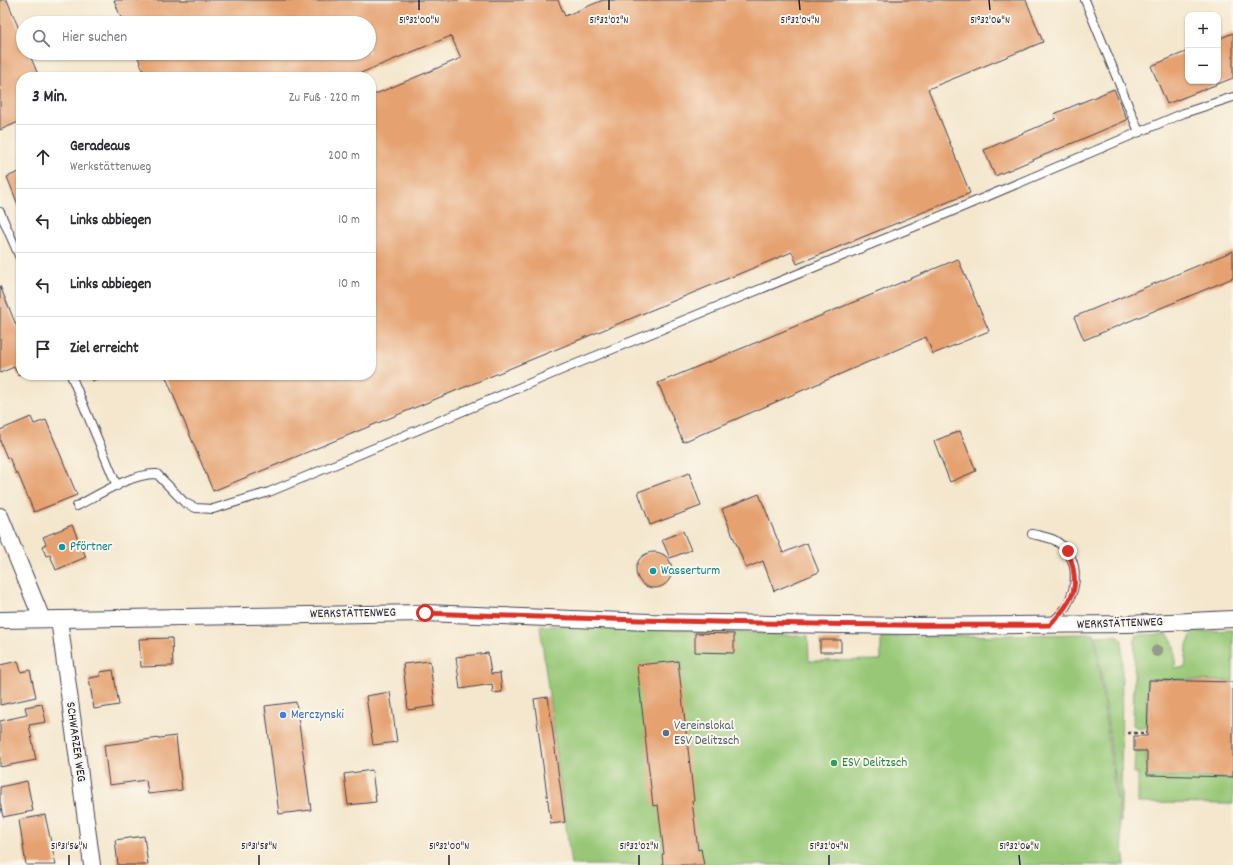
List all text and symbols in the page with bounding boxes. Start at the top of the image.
map controls [1185,12,1221,84]
button: + [1185,12,1221,48]
text: 51°32'00"N [399,14,439,28]
text: 51°32'02"N [589,14,629,28]
text: 51°32'04"N [781,14,820,28]
text: 51°32'06"N [970,14,1010,28]
search box [16,16,376,60]
icon: search [30,27,52,49]
text: Hier suchen [62,27,127,49]
button: − [1185,48,1221,84]
text: 3 Min. [32,86,67,110]
text: Zu Fuß · 220 m [289,89,360,108]
text: Geradeaus [70,136,130,158]
icon: ahead [32,146,54,168]
text: 200 m [328,147,360,166]
text: Werkstättenweg [70,158,151,177]
icon: left [32,210,54,232]
text: Links abbiegen [70,210,151,232]
text: 10 m [338,211,360,230]
icon: left [32,274,54,296]
text: Links abbiegen [70,274,151,296]
text: 10 m [338,275,360,294]
icon: arrive [32,338,54,360]
text: Ziel erreicht [70,338,138,360]
place label: Pförtner [70,538,113,557]
marker: Pförtner [57,542,67,552]
route end [1059,542,1077,560]
place label: Wasserturm [661,562,720,581]
marker: Wasserturm [648,566,658,576]
street label: WERKSTÄTTENWEG [310,604,396,624]
route start [416,604,434,622]
street label: WERKSTÄTTENWEG [1077,613,1163,635]
street label: SCHWARZER WEG [60,701,90,783]
place label: Merczynski [291,706,344,725]
marker: Merczynski [278,710,288,720]
place label: Vereinslokal ESV Delitzsch [674,717,739,751]
marker: Vereinslokal ESV Delitzsch [661,728,671,738]
place label: ESV Delitzsch [842,754,907,773]
marker: ESV Delitzsch [829,758,839,768]
text: 51°31'56"N [51,840,87,854]
text: 51°31'58"N [241,840,277,854]
text: 51°32'00"N [429,840,469,854]
text: 51°32'02"N [619,840,659,854]
text: 51°32'04"N [810,840,849,854]
text: 51°32'06"N [999,840,1039,854]

